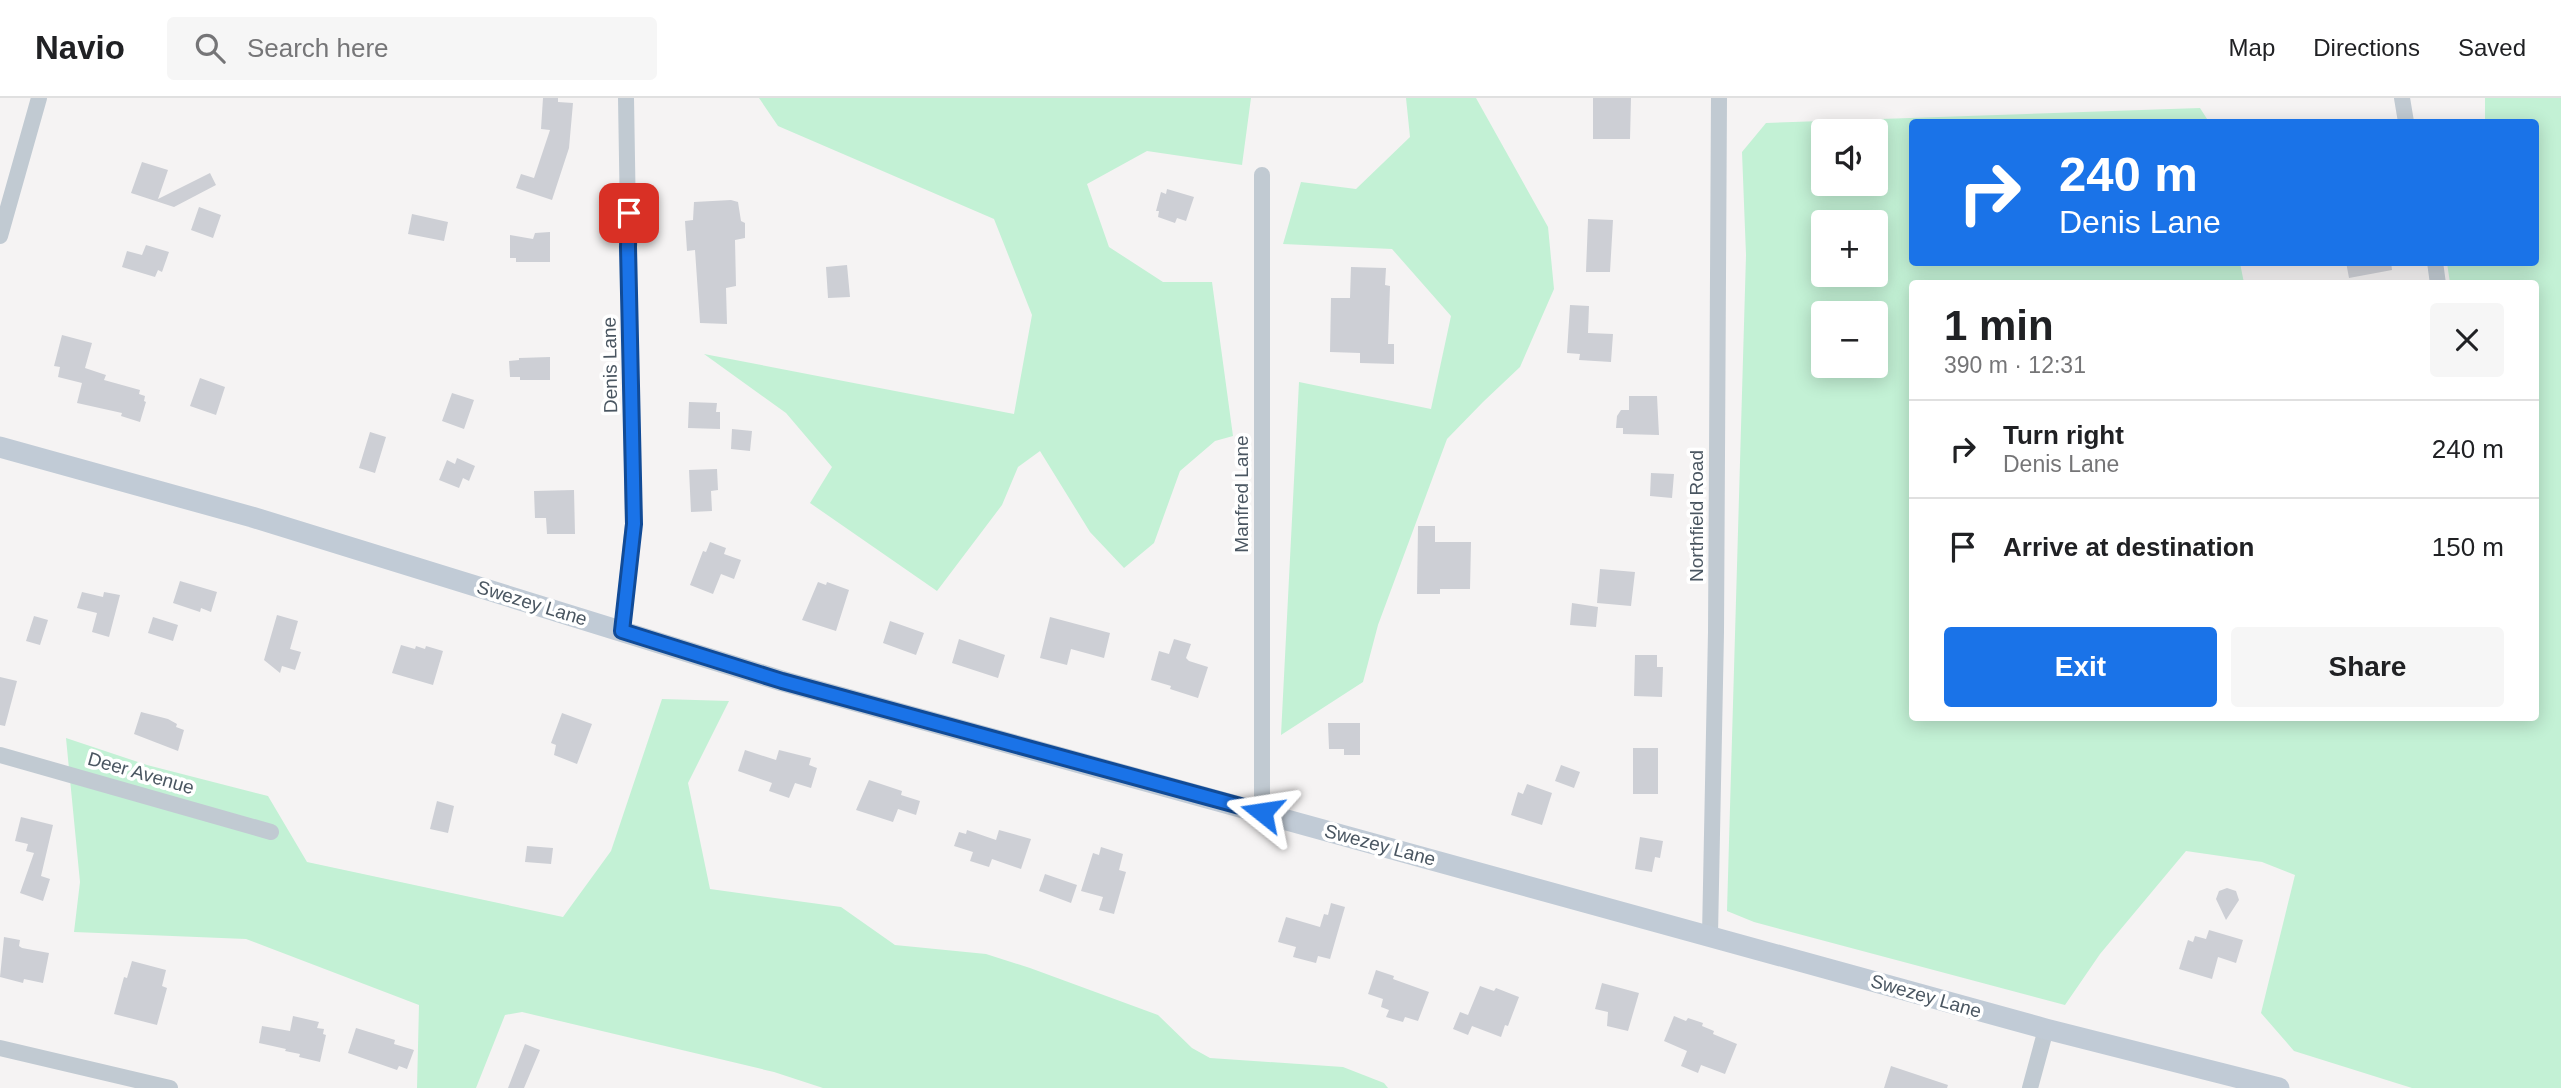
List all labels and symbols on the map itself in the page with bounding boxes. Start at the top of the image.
pin [599,183,659,243]
street label: Denis Lane [599,317,621,413]
street label: Manfred Lane [1231,435,1252,553]
street label: Northfield Road [1686,450,1707,582]
street label: Swezey Lane [474,576,590,630]
street label: Deer Avenue [85,748,197,798]
position arrow [1225,775,1299,849]
street label: Swezey Lane [1322,820,1438,870]
street label: Swezey Lane [1868,970,1984,1022]

